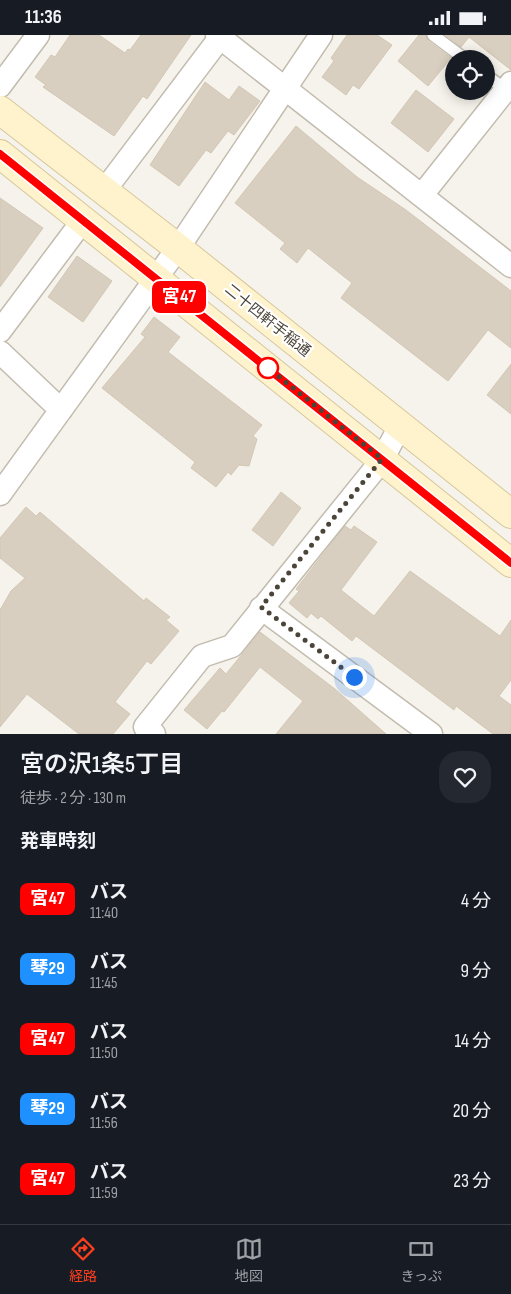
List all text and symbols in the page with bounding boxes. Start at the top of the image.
text: 11:36 [25,6,62,29]
map controls [445,50,495,100]
button: locate [445,50,495,100]
street label: 二十四軒手稲通 [221,280,314,361]
line badge: 宮47 [150,281,208,313]
text: 宮47 [162,286,196,307]
unlabelled marker [257,357,279,379]
your location [342,665,367,690]
text: 宮の沢1条5丁目 [20,750,183,779]
button: heart [439,751,491,803]
text: 徒歩 · 2 分 · 130 m [20,789,126,808]
text: 発車時刻 [20,830,96,853]
text: バス [90,881,128,904]
text: 宮47 [31,888,65,909]
text: 4 分 [461,890,491,913]
text: 11:40 [90,904,118,923]
text: バス [90,951,128,974]
text: 琴29 [30,958,65,979]
text: 9 分 [461,960,491,983]
text: 11:45 [90,974,117,993]
text: バス [90,1021,128,1044]
text: 宮47 [31,1028,65,1049]
text: 14 分 [454,1030,491,1053]
text: 11:50 [90,1044,118,1063]
text: バス [90,1091,128,1114]
text: 琴29 [30,1098,65,1119]
text: 20 分 [453,1100,491,1123]
text: 11:56 [90,1114,118,1133]
text: バス [90,1161,128,1184]
text: 宮47 [31,1168,65,1189]
text: 23 分 [453,1170,491,1193]
text: 11:59 [90,1184,118,1203]
tab: 経路 [69,1235,97,1285]
tab: 地図 [235,1235,263,1285]
tab: きっぷ [401,1235,442,1285]

